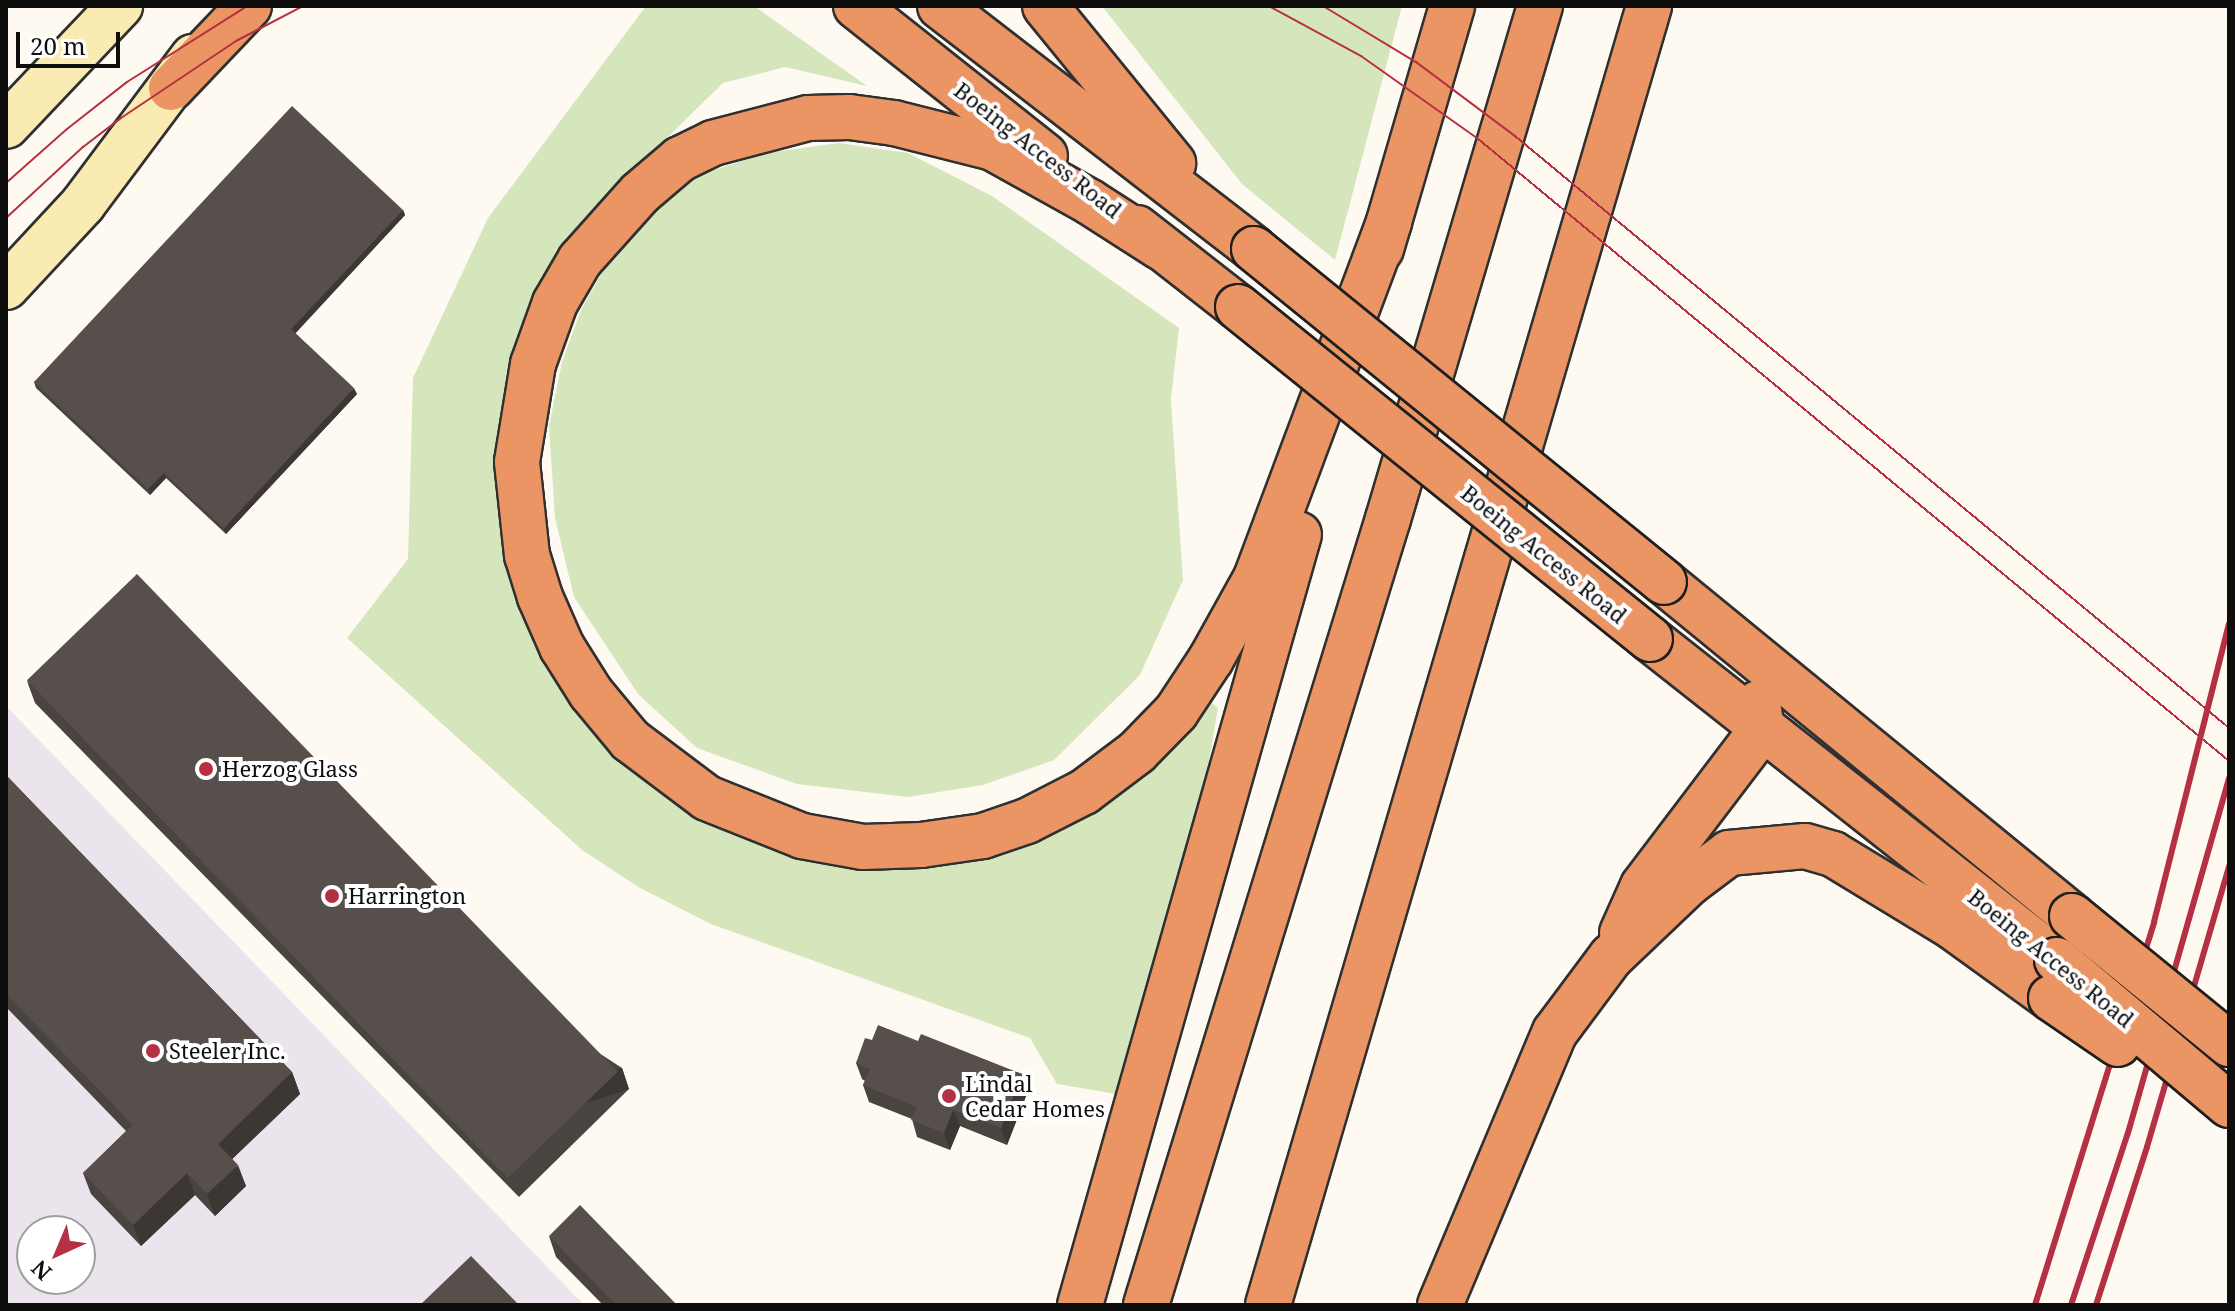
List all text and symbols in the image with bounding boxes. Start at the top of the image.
scale bar [20,16,124,66]
text: 20 m [30,29,86,62]
street label: Boeing Access Road [949,77,1127,223]
street label: Boeing Access Road [1456,479,1632,629]
place label: Herzog Glass [222,756,358,782]
marker: Herzog Glass [197,760,215,778]
place label: Harrington [348,883,466,909]
street label: Boeing Access Road [1963,883,2139,1033]
marker: Harrington [323,887,341,905]
place label: Steeler Inc. [169,1038,286,1064]
marker: Steeler Inc. [144,1042,162,1060]
place label: Lindal Cedar Homes [965,1070,1105,1122]
marker: Lindal Cedar Homes [940,1087,958,1105]
north arrow [16,1215,96,1295]
text: N [24,1254,57,1288]

